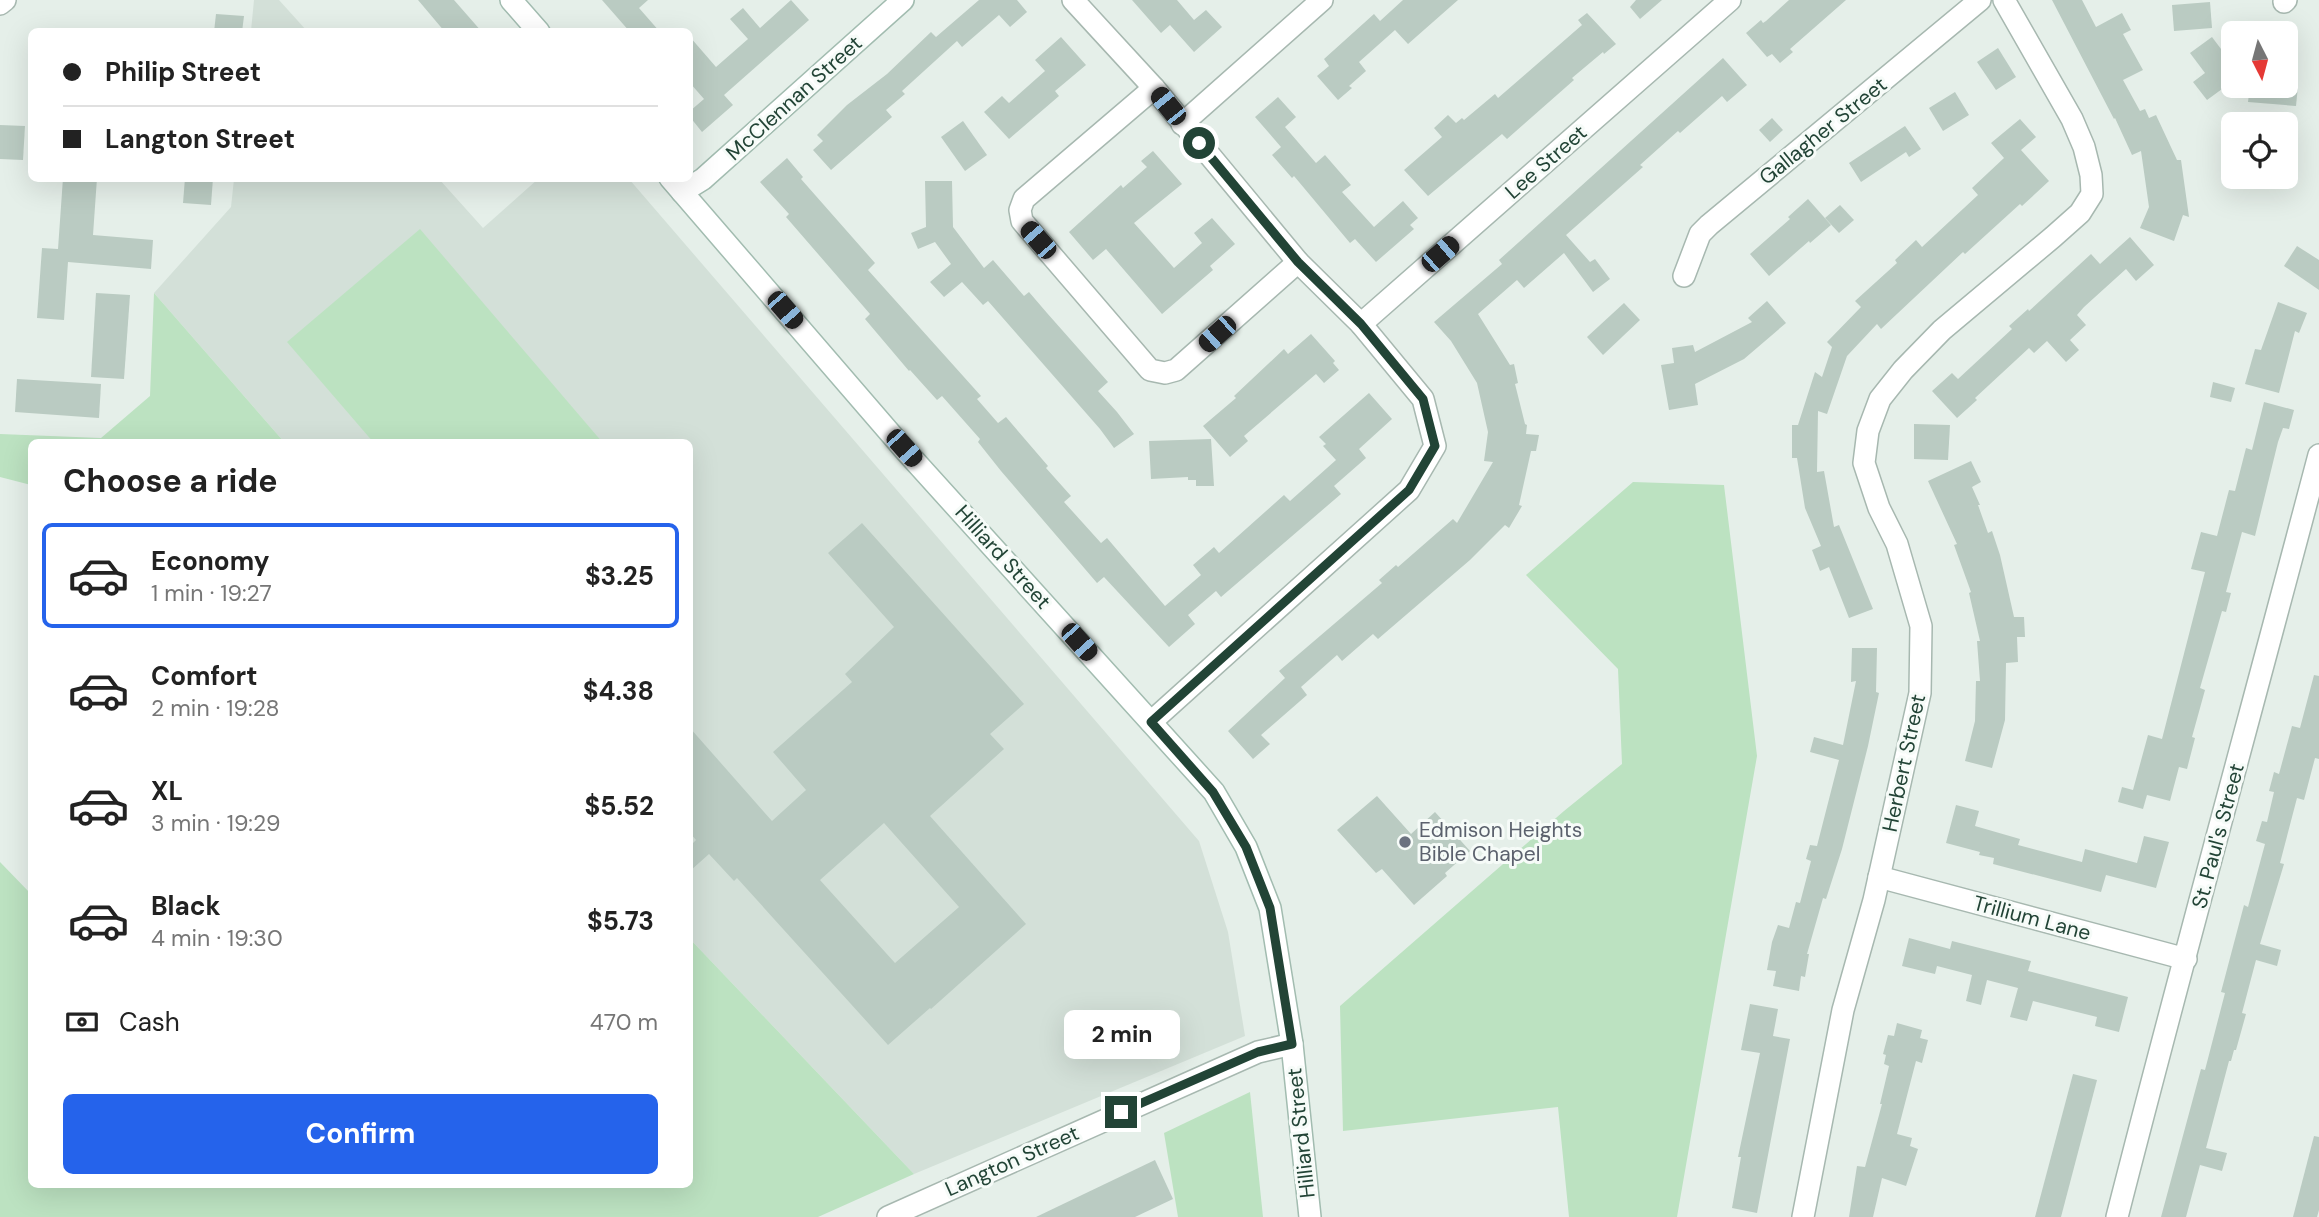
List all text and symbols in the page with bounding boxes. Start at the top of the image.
north arrow [2221,21,2298,98]
map controls [2221,21,2298,189]
street label: McClennan Street [720,29,868,167]
text: Philip Street [105,55,261,89]
street label: Gallagher Street [1753,71,1893,191]
car [1147,83,1190,129]
button: locate [2221,112,2298,189]
street label: Lee Street [1499,119,1593,205]
text: Langton Street [105,122,295,156]
route start [1183,127,1215,159]
car [1017,217,1060,263]
car [1418,232,1463,276]
car [764,287,807,333]
car [1195,312,1240,356]
car [883,425,926,471]
text: Choose a ride [63,460,278,502]
street label: Hilliard Street [949,499,1057,615]
icon: car [67,544,130,607]
text: Economy [151,544,269,578]
text: $3.25 [585,559,654,593]
text: 1 min · 19:27 [151,578,272,608]
car [1058,619,1101,665]
icon: car [67,659,130,722]
text: Comfort [151,659,257,693]
text: $4.38 [583,674,654,708]
street label: Herbert Street [1876,692,1932,834]
text: 2 min · 19:28 [151,693,279,723]
street label: St. Paul's Street [2185,760,2251,912]
icon: car [67,774,130,837]
text: XL [151,774,183,808]
text: $5.52 [585,789,654,823]
text: 3 min · 19:29 [151,808,280,838]
place label: Edmison Heights Bible Chapel [1419,816,1582,868]
marker: Edmison Heights Bible Chapel [1397,834,1413,850]
icon: car [67,889,130,952]
text: Black [151,889,221,923]
street label: Trillium Lane [1970,889,2094,947]
text: $5.73 [587,904,654,938]
text: 4 min · 19:30 [151,923,283,953]
icon: cash [63,1003,101,1041]
text: Cash [119,1005,180,1039]
text: 470 m [590,1007,658,1037]
callout: 2 min [1063,1010,1179,1060]
text: 2 min [1092,1019,1152,1049]
street label: Hilliard Street [1280,1066,1322,1200]
button: Confirm [63,1094,658,1174]
route end [1105,1096,1137,1128]
street label: Langton Street [941,1119,1083,1203]

